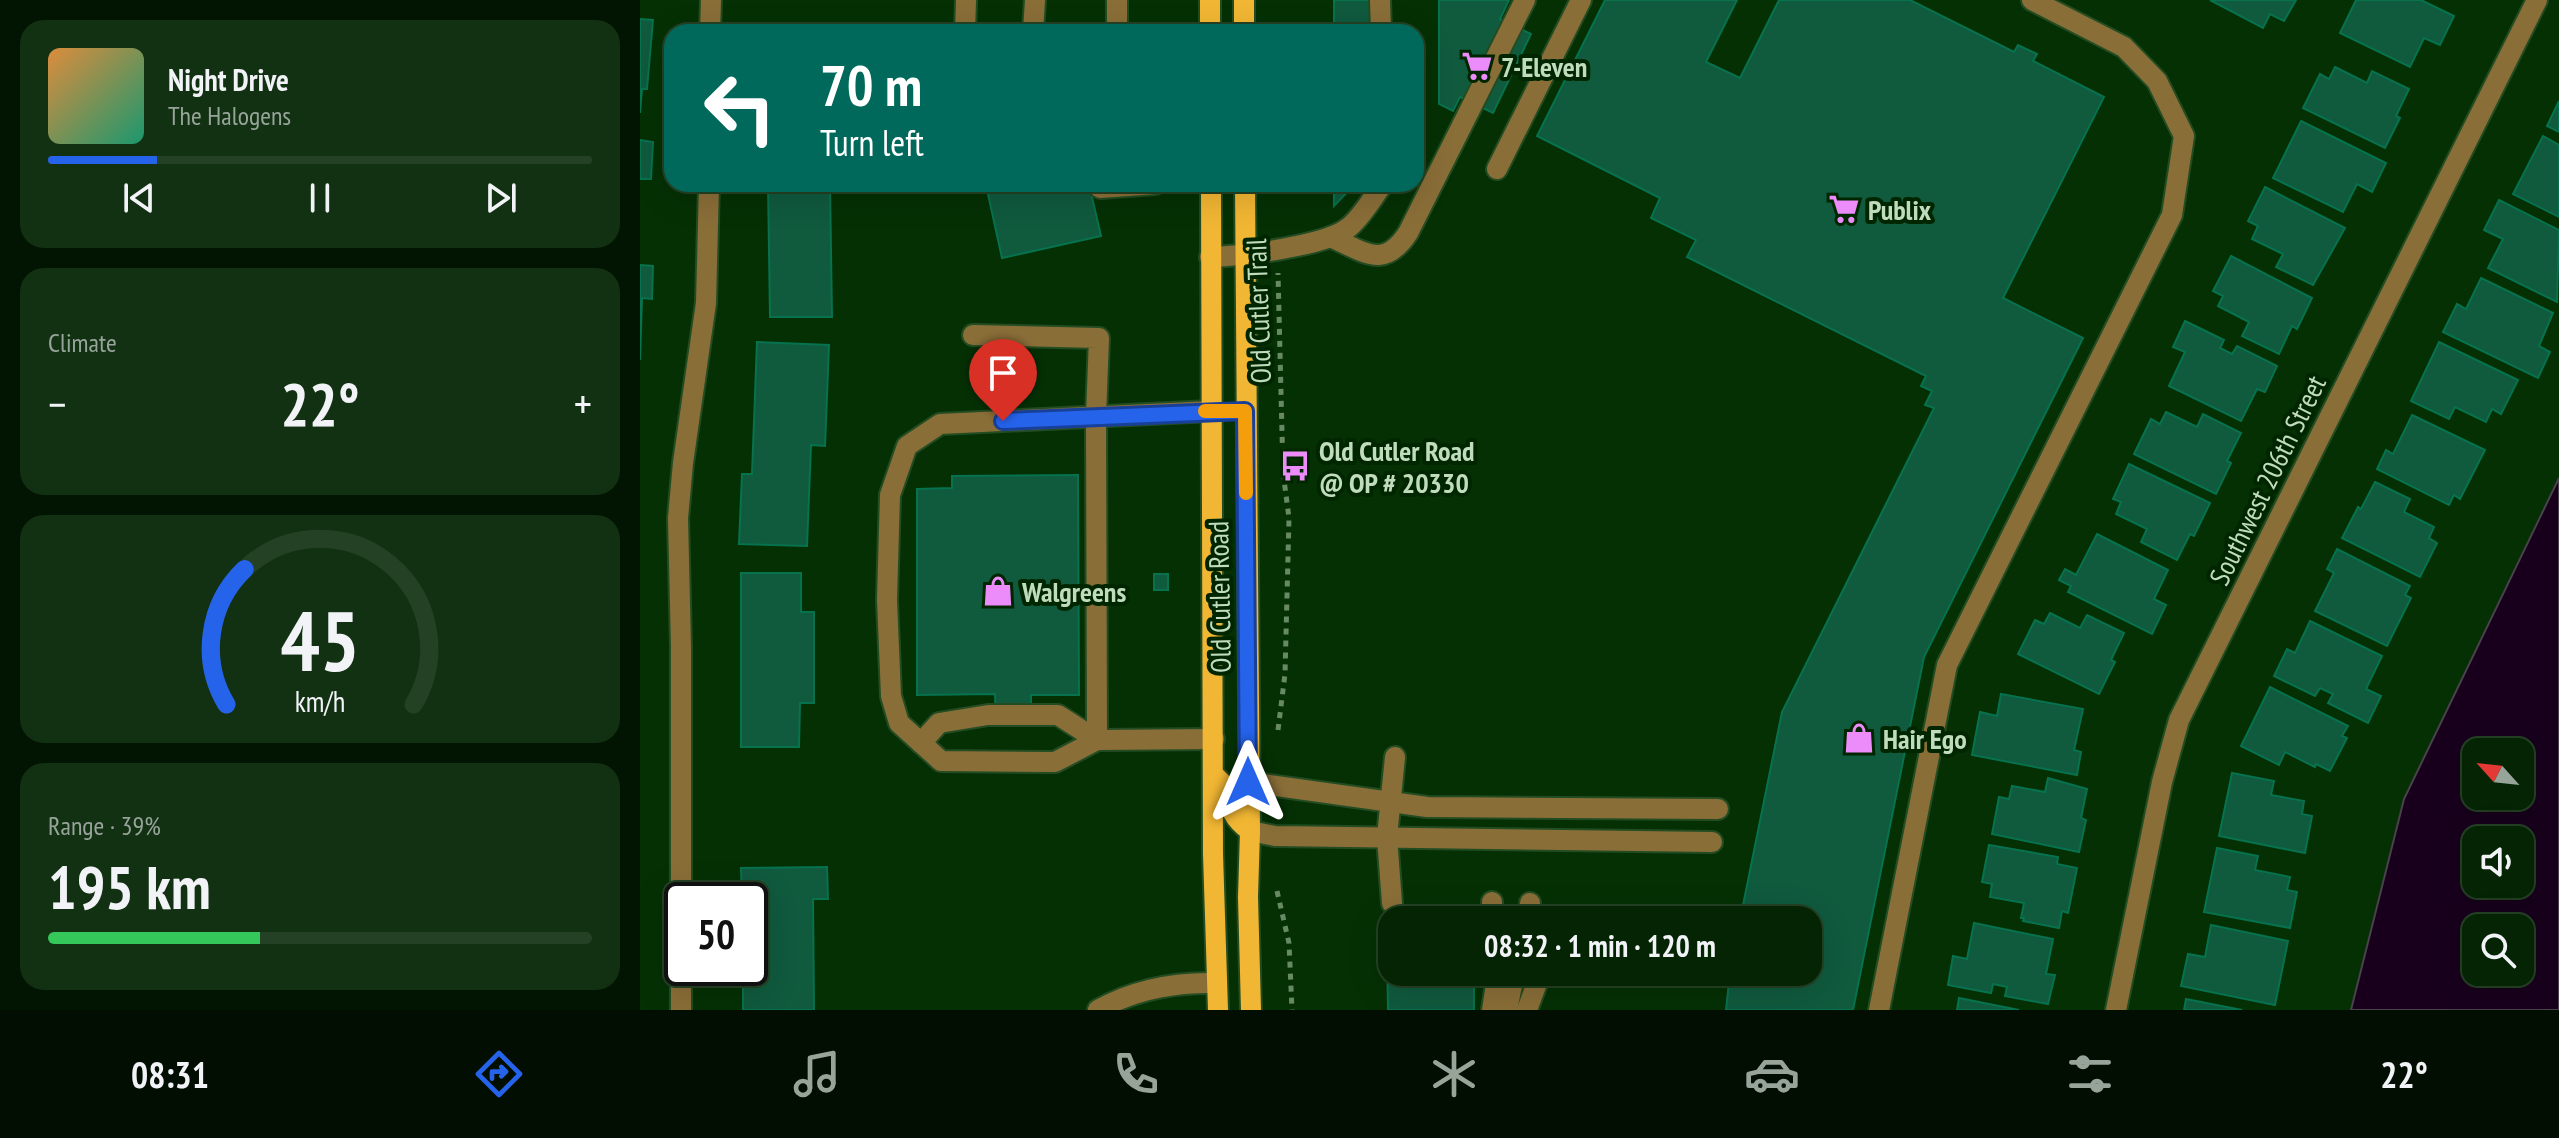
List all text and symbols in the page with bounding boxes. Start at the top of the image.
place label: 7-Eleven [1501,48,1587,85]
text: 70 m [820,49,922,121]
supermarket icon: 7-Eleven [1460,49,1494,83]
icon: left [688,56,792,160]
text: Night Drive [168,60,289,99]
text: The Halogens [168,99,291,132]
text: Turn left [820,119,924,166]
icon: previous [117,176,161,220]
icon: pause [298,176,342,220]
icon: next [479,176,523,220]
place label: Publix [1868,191,1932,228]
supermarket icon: Publix [1827,192,1861,226]
street label: Old Cutler Trail [1237,238,1279,384]
text: Climate [48,326,117,359]
pin [969,339,1037,421]
icon: arrive [981,351,1025,395]
text: 22° [280,365,360,443]
street label: Southwest 206th Street [2200,369,2334,591]
text: − [48,375,66,432]
text: + [574,375,592,432]
place label: Old Cutler Road @ OP # 20330 [1319,432,1475,501]
bus stop icon: Old Cutler Road @ OP # 20330 [1278,449,1312,483]
street label: Old Cutler Road [1199,521,1239,673]
place label: Walgreens [1021,573,1126,610]
shop icon: Walgreens [981,574,1015,608]
text: 45 [280,585,360,693]
text: km/h [295,683,345,720]
place label: Hair Ego [1883,720,1967,757]
shop icon: Hair Ego [1842,721,1876,755]
north arrow [2462,738,2534,810]
map controls [2462,738,2534,986]
position arrow [1206,740,1290,824]
text: Range · 39% [48,809,161,842]
button: sound [2462,826,2534,898]
text: 195 km [48,848,211,926]
speed limit sign: 50 [664,882,768,986]
button: search [2462,914,2534,986]
text: 08:32 · 1 min · 120 m [1484,926,1716,965]
icon: directions [471,1046,527,1102]
icon: music [789,1046,845,1102]
icon: phone [1108,1046,1164,1102]
icon: climate [1426,1046,1482,1102]
icon: car [1744,1046,1800,1102]
icon: filters [2062,1046,2118,1102]
text: 08:31 [131,1051,209,1098]
text: 22° [2380,1051,2428,1098]

